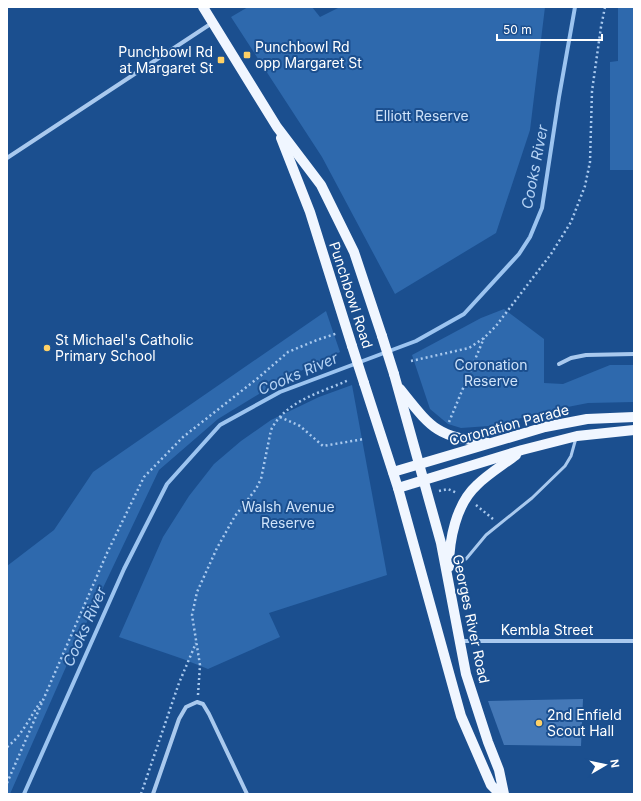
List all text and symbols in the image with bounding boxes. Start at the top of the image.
scale bar [497,16,602,42]
text: 50 m [503,22,532,37]
place label: Punchbowl Rd opp Margaret St [255,38,362,71]
place label: Punchbowl Rd at Margaret St [118,43,213,76]
marker: Punchbowl Rd opp Margaret St [242,50,252,60]
marker: Punchbowl Rd at Margaret St [216,55,226,65]
park label: Elliott Reserve [375,107,469,124]
water label: Cooks River [517,123,552,210]
street label: Punchbowl Road [326,239,377,350]
place label: St Michael's Catholic Primary School [55,331,194,364]
marker: St Michael's Catholic Primary School [42,343,52,353]
water label: Cooks River [255,348,341,399]
park label: Coronation Reserve [455,356,527,389]
street label: Coronation Parade [447,400,571,449]
park label: Walsh Avenue Reserve [241,498,335,531]
street label: Georges River Road [450,553,493,685]
water label: Cooks River [59,584,111,670]
street label: Kembla Street [501,621,594,638]
place label: 2nd Enfield Scout Hall [547,706,622,739]
marker: 2nd Enfield Scout Hall [534,718,544,728]
north arrow [585,745,625,785]
text: N [607,758,622,769]

